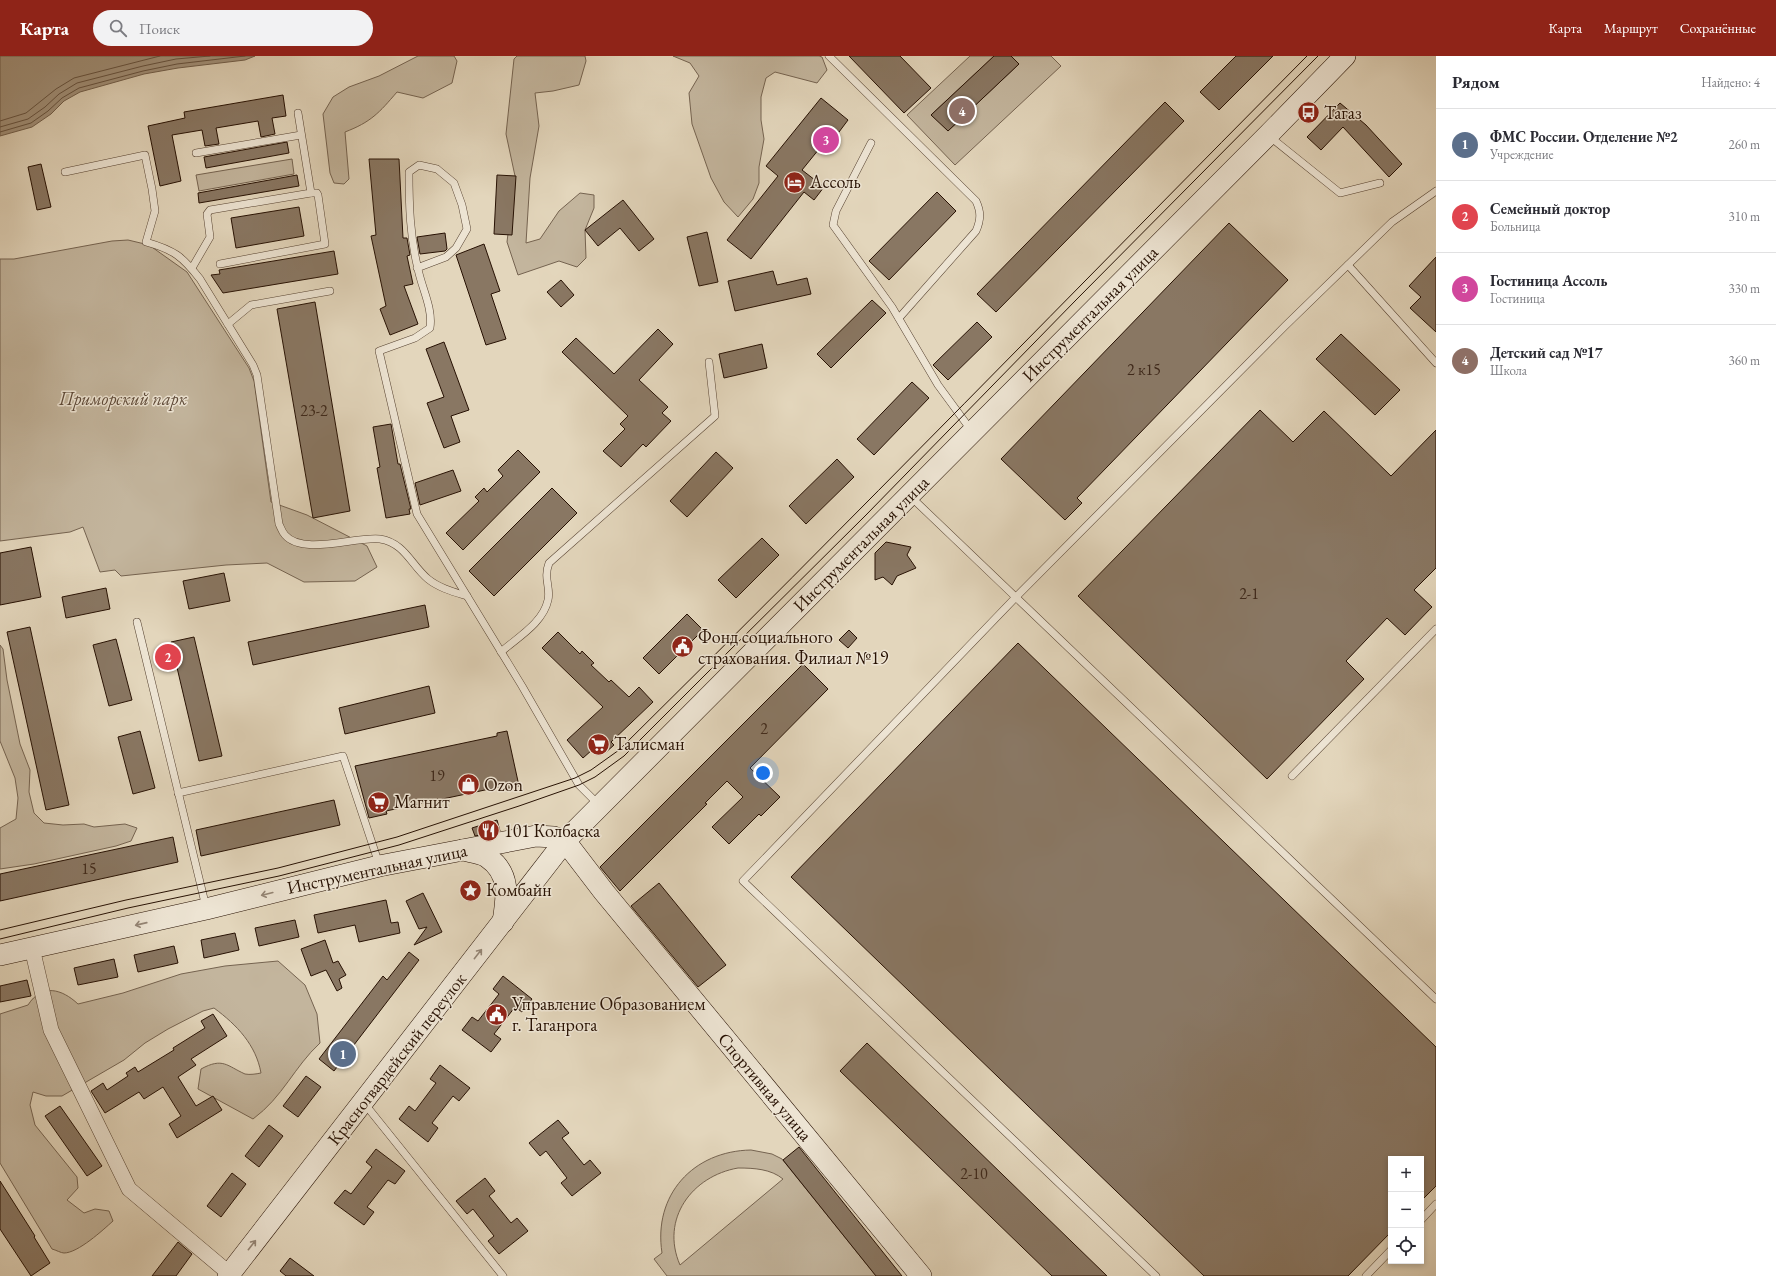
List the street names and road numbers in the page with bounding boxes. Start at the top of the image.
street label: Инструментальная улица [1017,240,1163,387]
street label: Инструментальная улица [788,470,934,617]
street label: Инструментальная улица [285,838,470,899]
street label: Красногвардейский переулок [322,968,471,1150]
street label: Спортивная улица [713,1028,818,1146]

